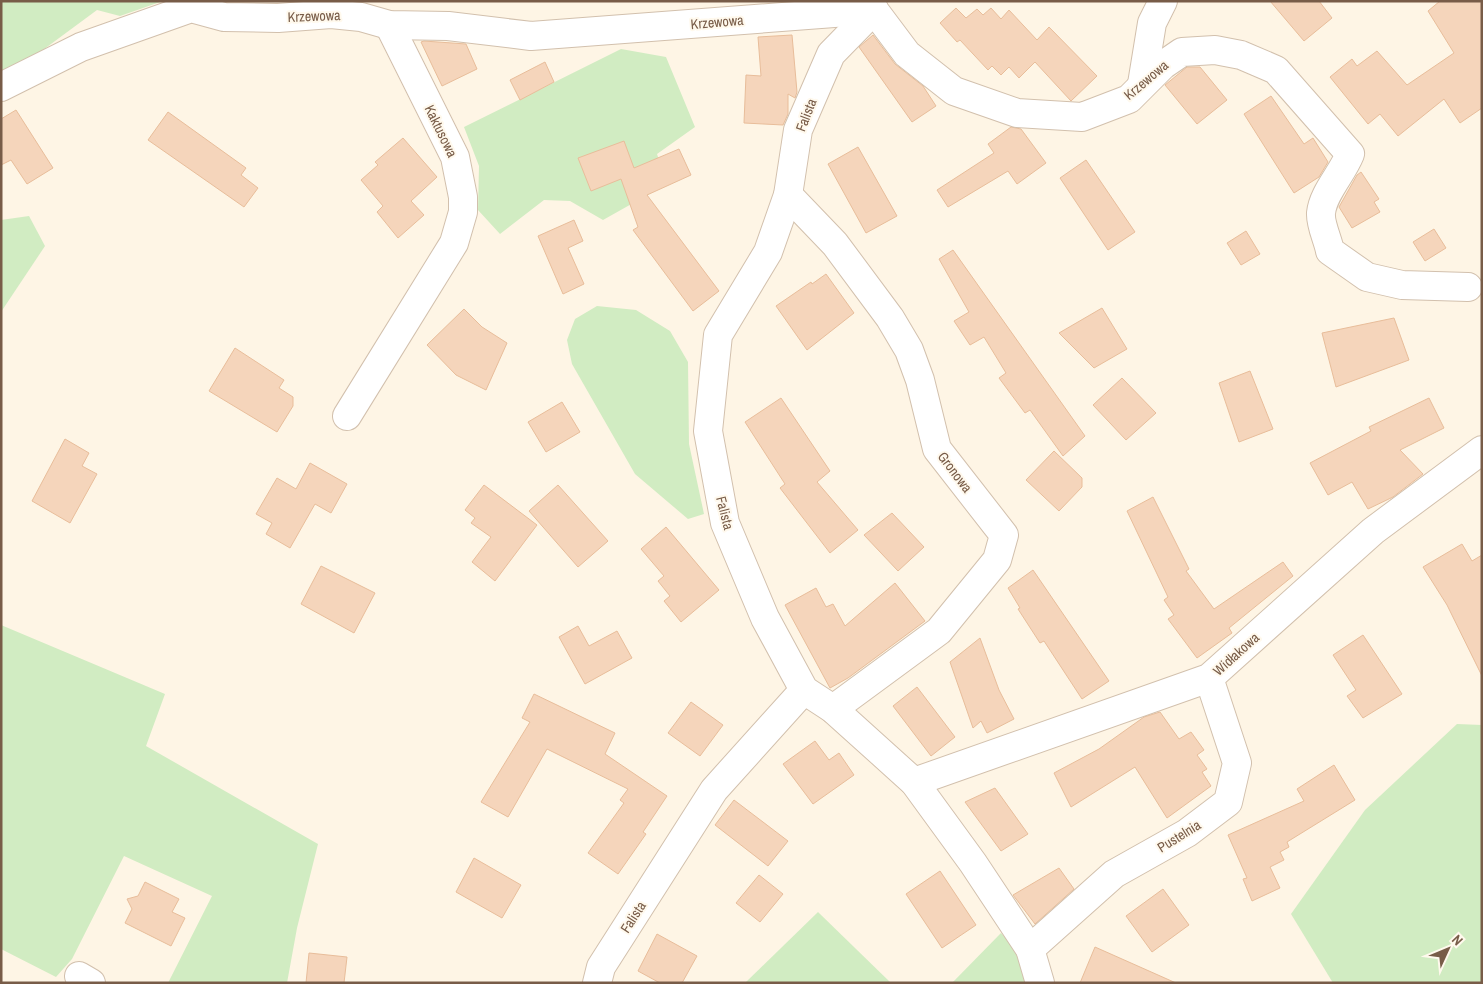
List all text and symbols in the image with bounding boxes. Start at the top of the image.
street label: Krzewowa [287,6,341,26]
street label: Krzewowa [690,11,745,33]
street label: Krzewowa [1120,56,1173,104]
street label: Falista [792,95,821,134]
street label: Kaktusowa [421,102,462,161]
street label: Gronowa [934,448,977,497]
street label: Falista [712,494,738,532]
street label: Widłakowa [1209,628,1263,679]
street label: Pustelnia [1154,815,1205,856]
street label: Falista [616,897,650,936]
north arrow [1423,924,1473,974]
text: N [1448,931,1467,949]

